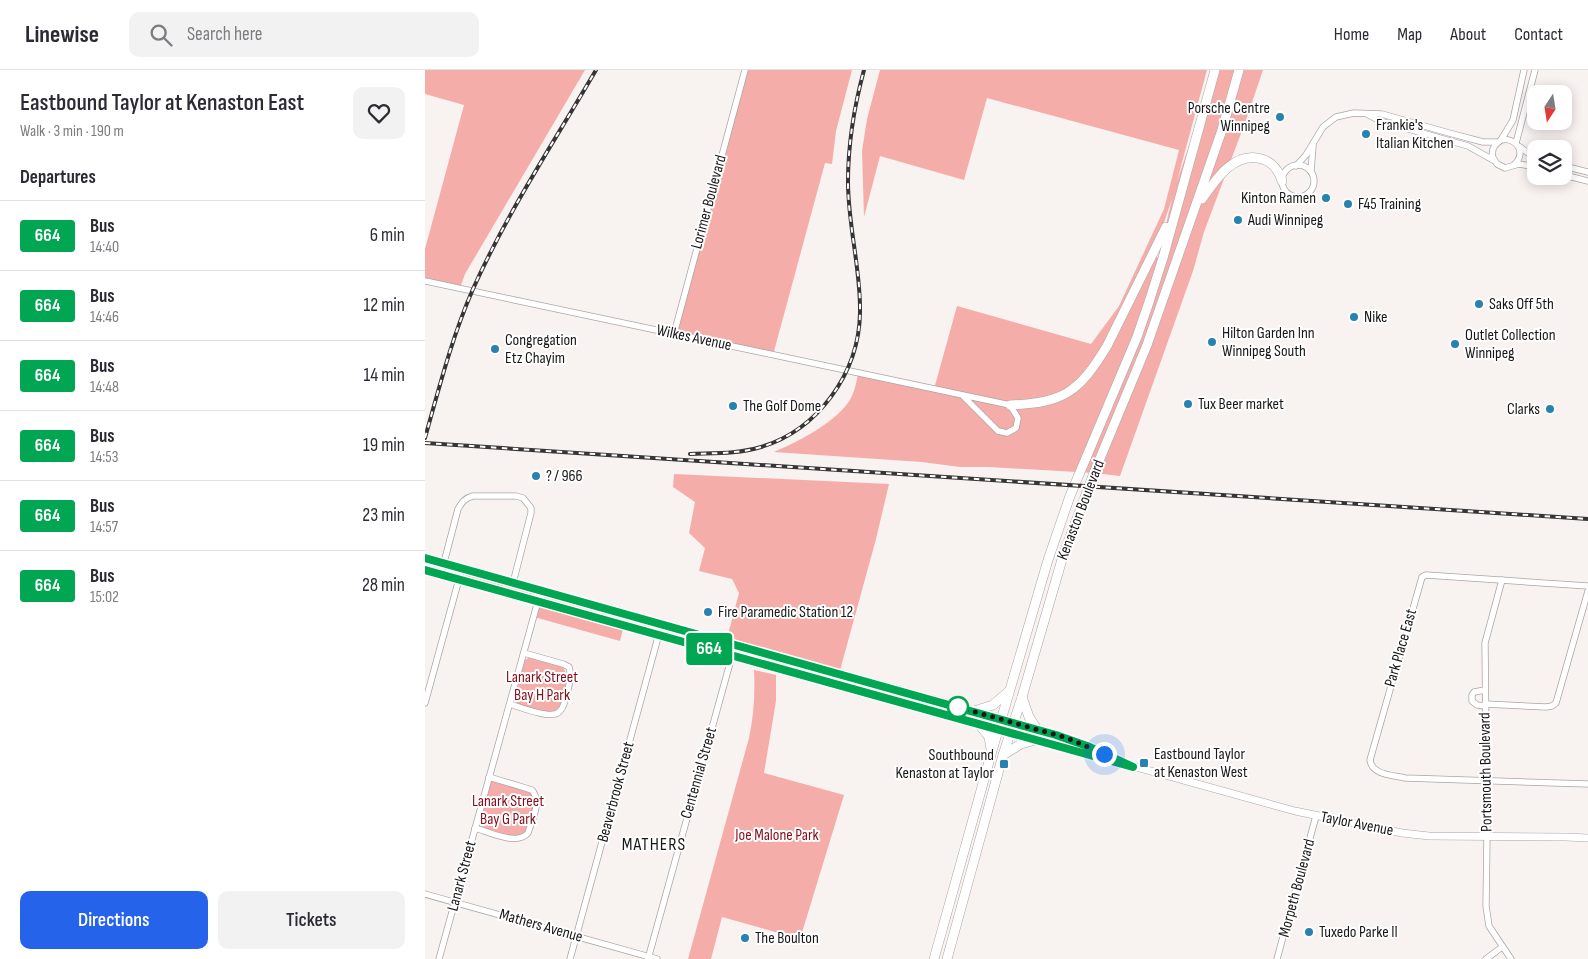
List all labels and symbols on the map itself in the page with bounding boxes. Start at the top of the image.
north arrow [1527,85,1573,130]
place label: Porsche Centre Winnipeg [1188,99,1270,136]
marker: Porsche Centre Winnipeg [1274,111,1286,123]
place label: Frankie's Italian Kitchen [1376,116,1454,153]
marker: Frankie's Italian Kitchen [1360,128,1372,140]
street label: Lorimer Boulevard [687,153,731,251]
place label: Kinton Ramen [1241,189,1316,208]
marker: Kinton Ramen [1320,192,1332,204]
place label: F45 Training [1358,195,1421,214]
marker: F45 Training [1342,198,1354,210]
place label: Audi Winnipeg [1247,211,1323,230]
marker: Audi Winnipeg [1232,214,1244,226]
place label: Saks Off 5th [1489,295,1554,314]
marker: Saks Off 5th [1473,298,1485,310]
place label: Nike [1364,308,1387,327]
marker: Nike [1348,311,1360,323]
street label: Wilkes Avenue [655,321,733,355]
place label: Hilton Garden Inn Winnipeg South [1222,324,1315,361]
place label: Outlet Collection Winnipeg [1465,326,1556,363]
place label: Congregation Etz Chayim [505,331,577,368]
marker: Hilton Garden Inn Winnipeg South [1206,336,1218,348]
marker: Outlet Collection Winnipeg [1449,338,1461,350]
marker: Congregation Etz Chayim [489,343,501,355]
place label: Tux Beer market [1198,395,1284,414]
place label: The Golf Dome [743,397,821,416]
marker: Tux Beer market [1182,398,1194,410]
marker: The Golf Dome [727,400,739,412]
place label: Clarks [1507,400,1540,419]
marker: Clarks [1544,403,1556,415]
street label: Kenaston Boulevard [1053,457,1109,563]
place label: ? / 966 [546,467,583,486]
marker: ? / 966 [530,470,542,482]
place label: Fire Paramedic Station 12 [718,603,853,622]
marker: Fire Paramedic Station 12 [702,606,714,618]
street label: Park Place East [1381,607,1421,689]
line badge: 664 [680,633,738,665]
park label: Lanark Street Bay H Park [506,668,578,705]
unlabelled marker [947,696,969,718]
street label: Portsmouth Boulevard [1475,712,1497,832]
street label: Centennial Street [677,725,721,821]
street label: Beaverbrook Street [593,740,639,844]
your location [1092,742,1117,767]
place label: Eastbound Taylor at Kenaston West [1154,745,1248,782]
place label: Southbound Kenaston at Taylor [896,746,994,783]
marker: Eastbound Taylor at Kenaston West [1138,757,1150,769]
marker: Southbound Kenaston at Taylor [998,758,1010,770]
park label: Lanark Street Bay G Park [472,792,544,829]
street label: Taylor Avenue [1319,808,1395,840]
park label: Joe Malone Park [734,826,819,845]
district label: MATHERS [622,834,686,855]
street label: Morpeth Boulevard [1275,837,1319,939]
street label: Lanark Street [443,839,481,913]
street label: Mathers Avenue [497,905,585,947]
place label: Tuxedo Parke II [1319,923,1398,942]
marker: Tuxedo Parke II [1303,926,1315,938]
place label: The Boulton [755,929,819,948]
marker: The Boulton [739,932,751,944]

